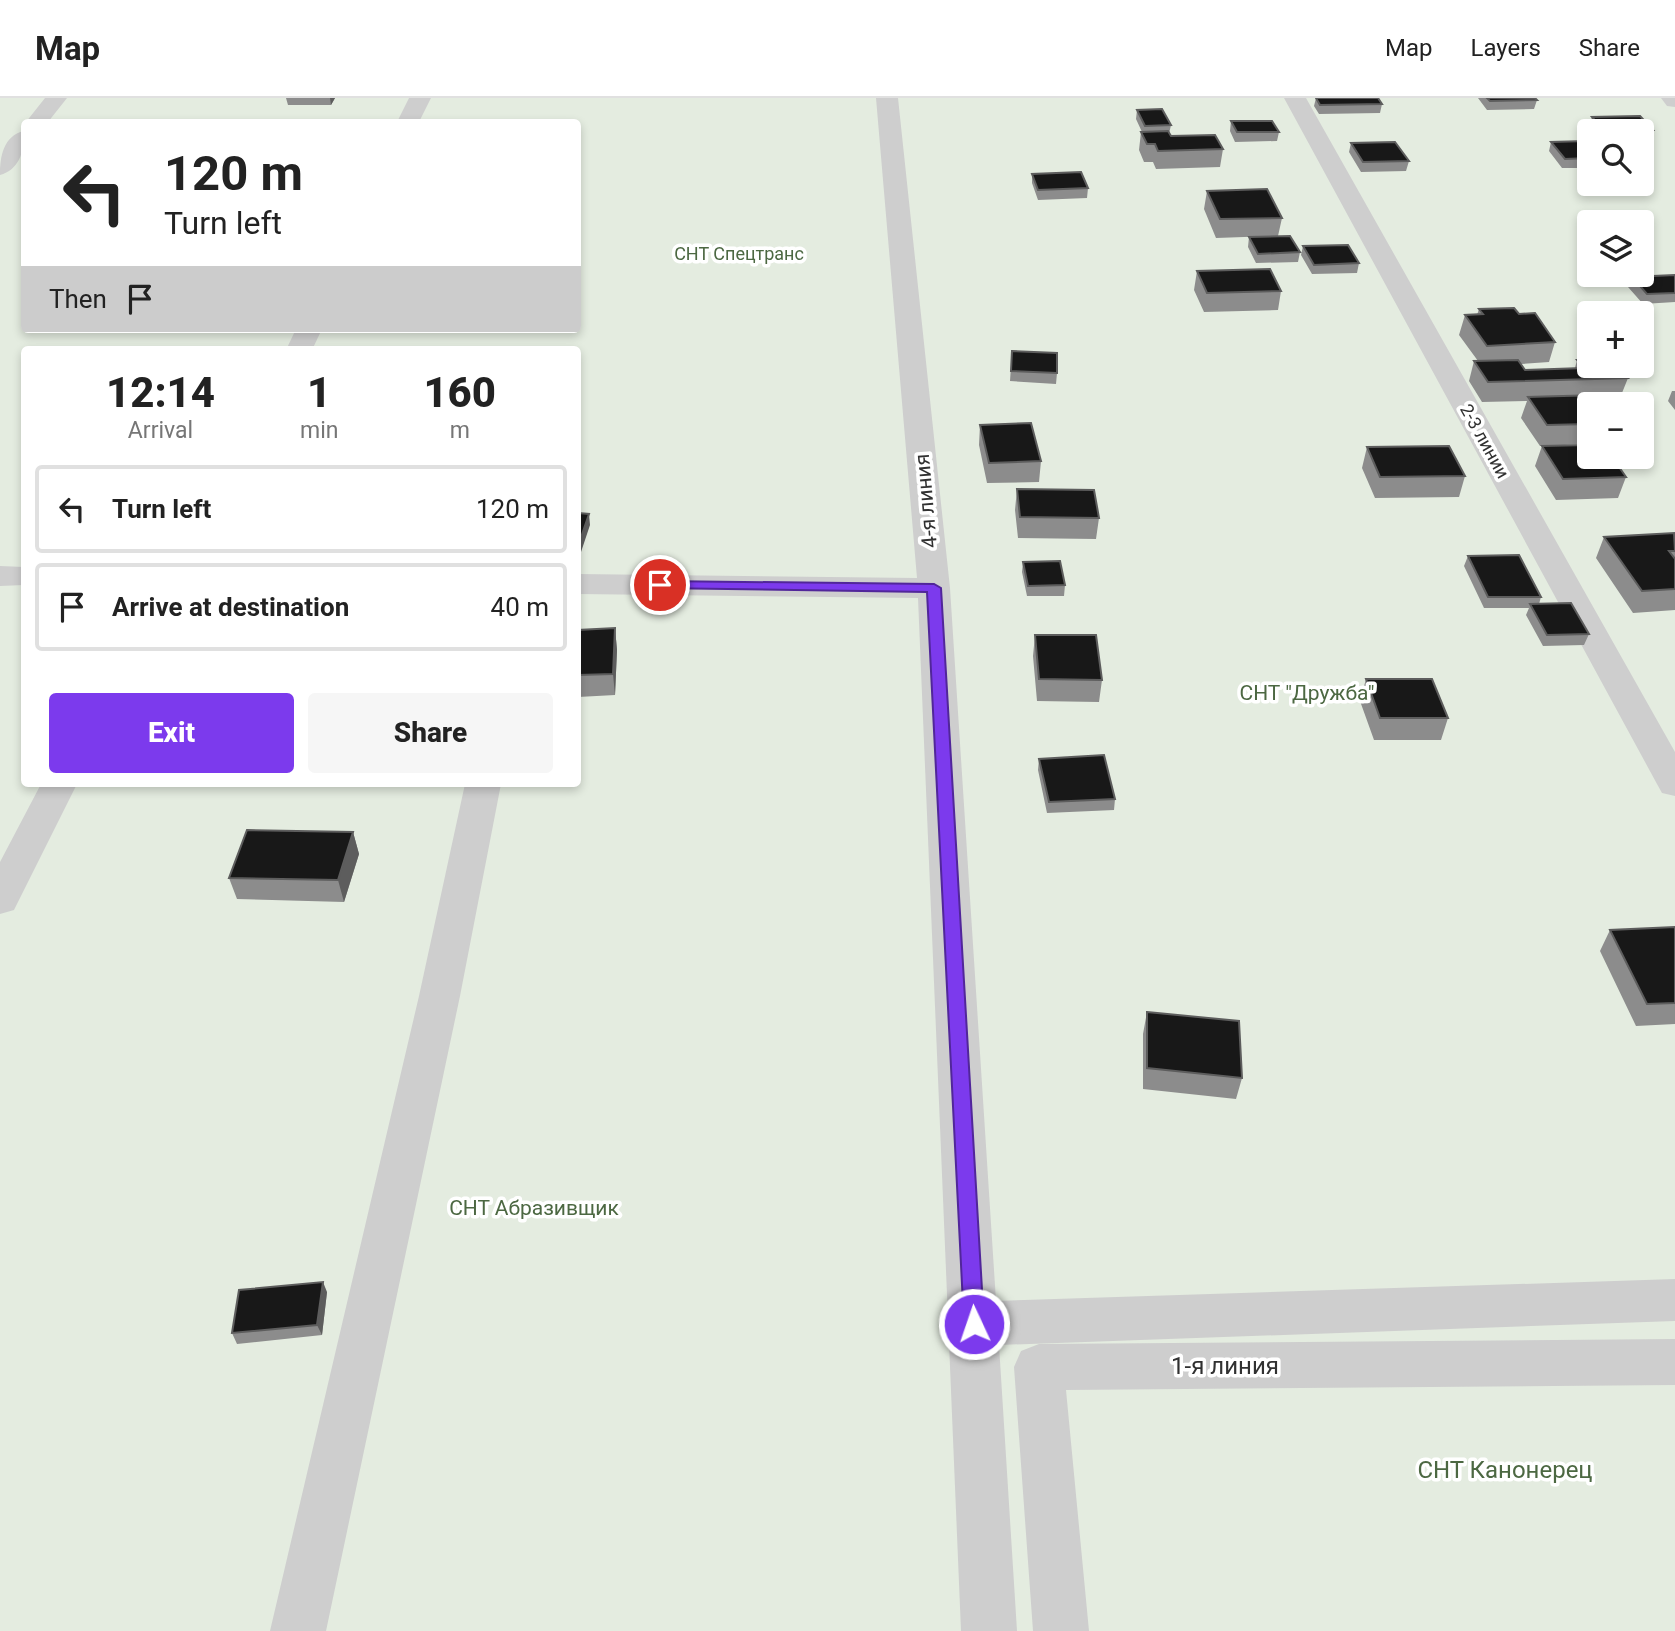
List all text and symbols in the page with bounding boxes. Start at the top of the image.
text: Map [35,29,100,68]
text: Map [1385,34,1433,62]
text: Layers [1471,34,1541,62]
text: Share [1579,34,1640,62]
map controls [1577,119,1654,469]
button: search [1577,119,1654,196]
text: 120 m [164,145,303,202]
icon: left [49,147,140,238]
text: Turn left [164,204,282,242]
button: layers [1577,210,1654,287]
park label: СНТ Спецтранс [674,243,804,264]
icon: arrive [121,280,159,318]
text: Then [49,284,107,314]
button: + [1577,301,1654,378]
text: 12:14 [106,368,215,417]
text: 1 [307,368,331,417]
text: 160 [423,368,496,417]
button: − [1577,392,1654,469]
street label: 2-3 линии [1456,400,1514,482]
text: Arrival [128,417,193,444]
text: min [300,417,338,444]
text: m [450,417,470,444]
street label: 4-я линия [910,453,942,549]
icon: left [53,490,91,528]
text: Turn left [112,494,211,524]
text: 120 m [476,494,549,524]
pin [630,555,690,615]
icon: arrive [641,566,679,604]
icon: arrive [53,588,91,626]
text: Arrive at destination [112,592,349,622]
text: 40 m [491,592,549,622]
park label: СНТ "Дружба" [1240,681,1374,705]
button: Exit [49,693,294,773]
button: Share [308,693,553,773]
park label: СНТ Абразивщик [449,1196,619,1220]
position arrow [937,1287,1011,1361]
street label: 1-я линия [1171,1352,1279,1380]
park label: СНТ Канонерец [1417,1456,1593,1484]

